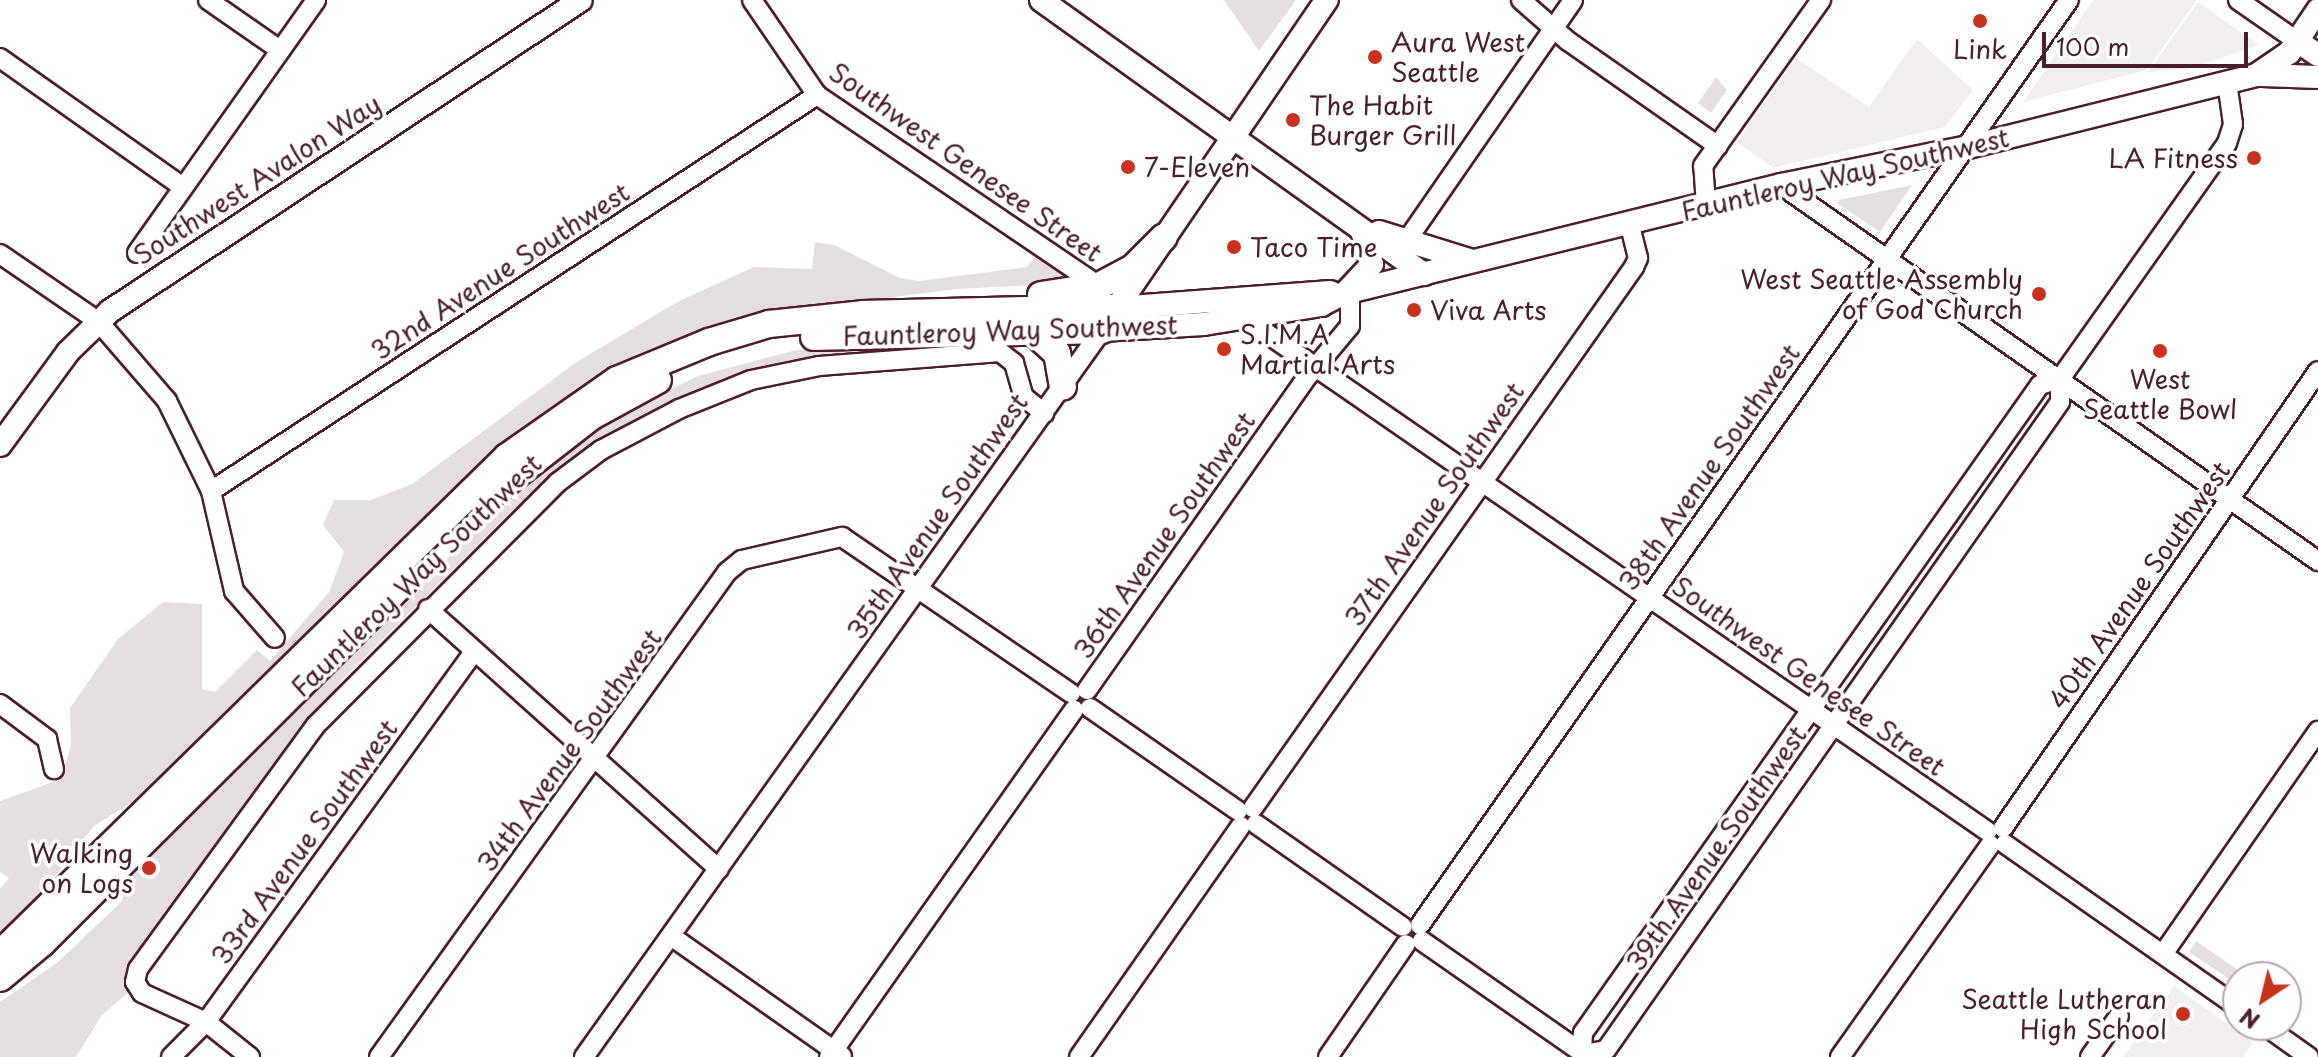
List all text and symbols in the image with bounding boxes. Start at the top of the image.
marker: Link [1971,12,1989,30]
scale bar [2046,16,2252,66]
place label: Aura West Seattle [1391,26,1524,88]
text: 100 m [2056,28,2129,64]
place label: Link [1953,33,2007,65]
marker: Aura West Seattle [1366,48,1384,66]
street label: Southwest Genesee Street [822,55,1110,269]
street label: Southwest Avalon Way [127,87,387,271]
place label: The Habit Burger Grill [1309,89,1457,150]
marker: The Habit Burger Grill [1284,111,1302,129]
street label: Fauntleroy Way Southwest [1678,121,2012,227]
place label: LA Fitness [2111,142,2238,174]
marker: LA Fitness [2245,149,2263,167]
place label: 7-Eleven [1144,151,1250,183]
marker: 7-Eleven [1119,158,1137,176]
street label: 32nd Avenue Southwest [365,176,635,366]
place label: Taco Time [1250,231,1378,263]
marker: Taco Time [1225,238,1243,256]
place label: West Seattle Assembly of God Church [1738,263,2023,324]
marker: West Seattle Assembly of God Church [2030,285,2048,303]
place label: Viva Arts [1430,294,1547,326]
marker: Viva Arts [1405,301,1423,319]
street label: Fauntleroy Way Southwest [841,309,1179,351]
place label: S.I.M.A Martial Arts [1240,318,1396,380]
street label: 38th Avenue Southwest [1612,338,1806,596]
marker: S.I.M.A Martial Arts [1215,340,1233,358]
marker: West Seattle Bowl [2151,342,2169,360]
place label: West Seattle Bowl [2082,363,2238,424]
street label: 37th Avenue Southwest [1338,376,1530,632]
street label: 35th Avenue Southwest [840,387,1034,645]
street label: 36th Avenue Southwest [1066,405,1262,665]
street label: Fauntleroy Way Southwest [284,447,548,703]
street label: 40th Avenue Southwest [2041,455,2237,715]
street label: Southwest Genesee Street [1665,569,1953,783]
street label: 34th Avenue Southwest [470,622,668,878]
street label: 33rd Avenue Southwest [204,713,404,971]
street label: 39th Avenue Southwest [1619,719,1813,977]
place label: Walking on Logs [30,837,133,898]
marker: Walking on Logs [140,859,158,877]
north arrow [2222,961,2302,1041]
place label: Seattle Lutheran High School [1960,983,2167,1044]
text: N [2232,1001,2266,1038]
marker: Seattle Lutheran High School [2174,1005,2192,1023]

